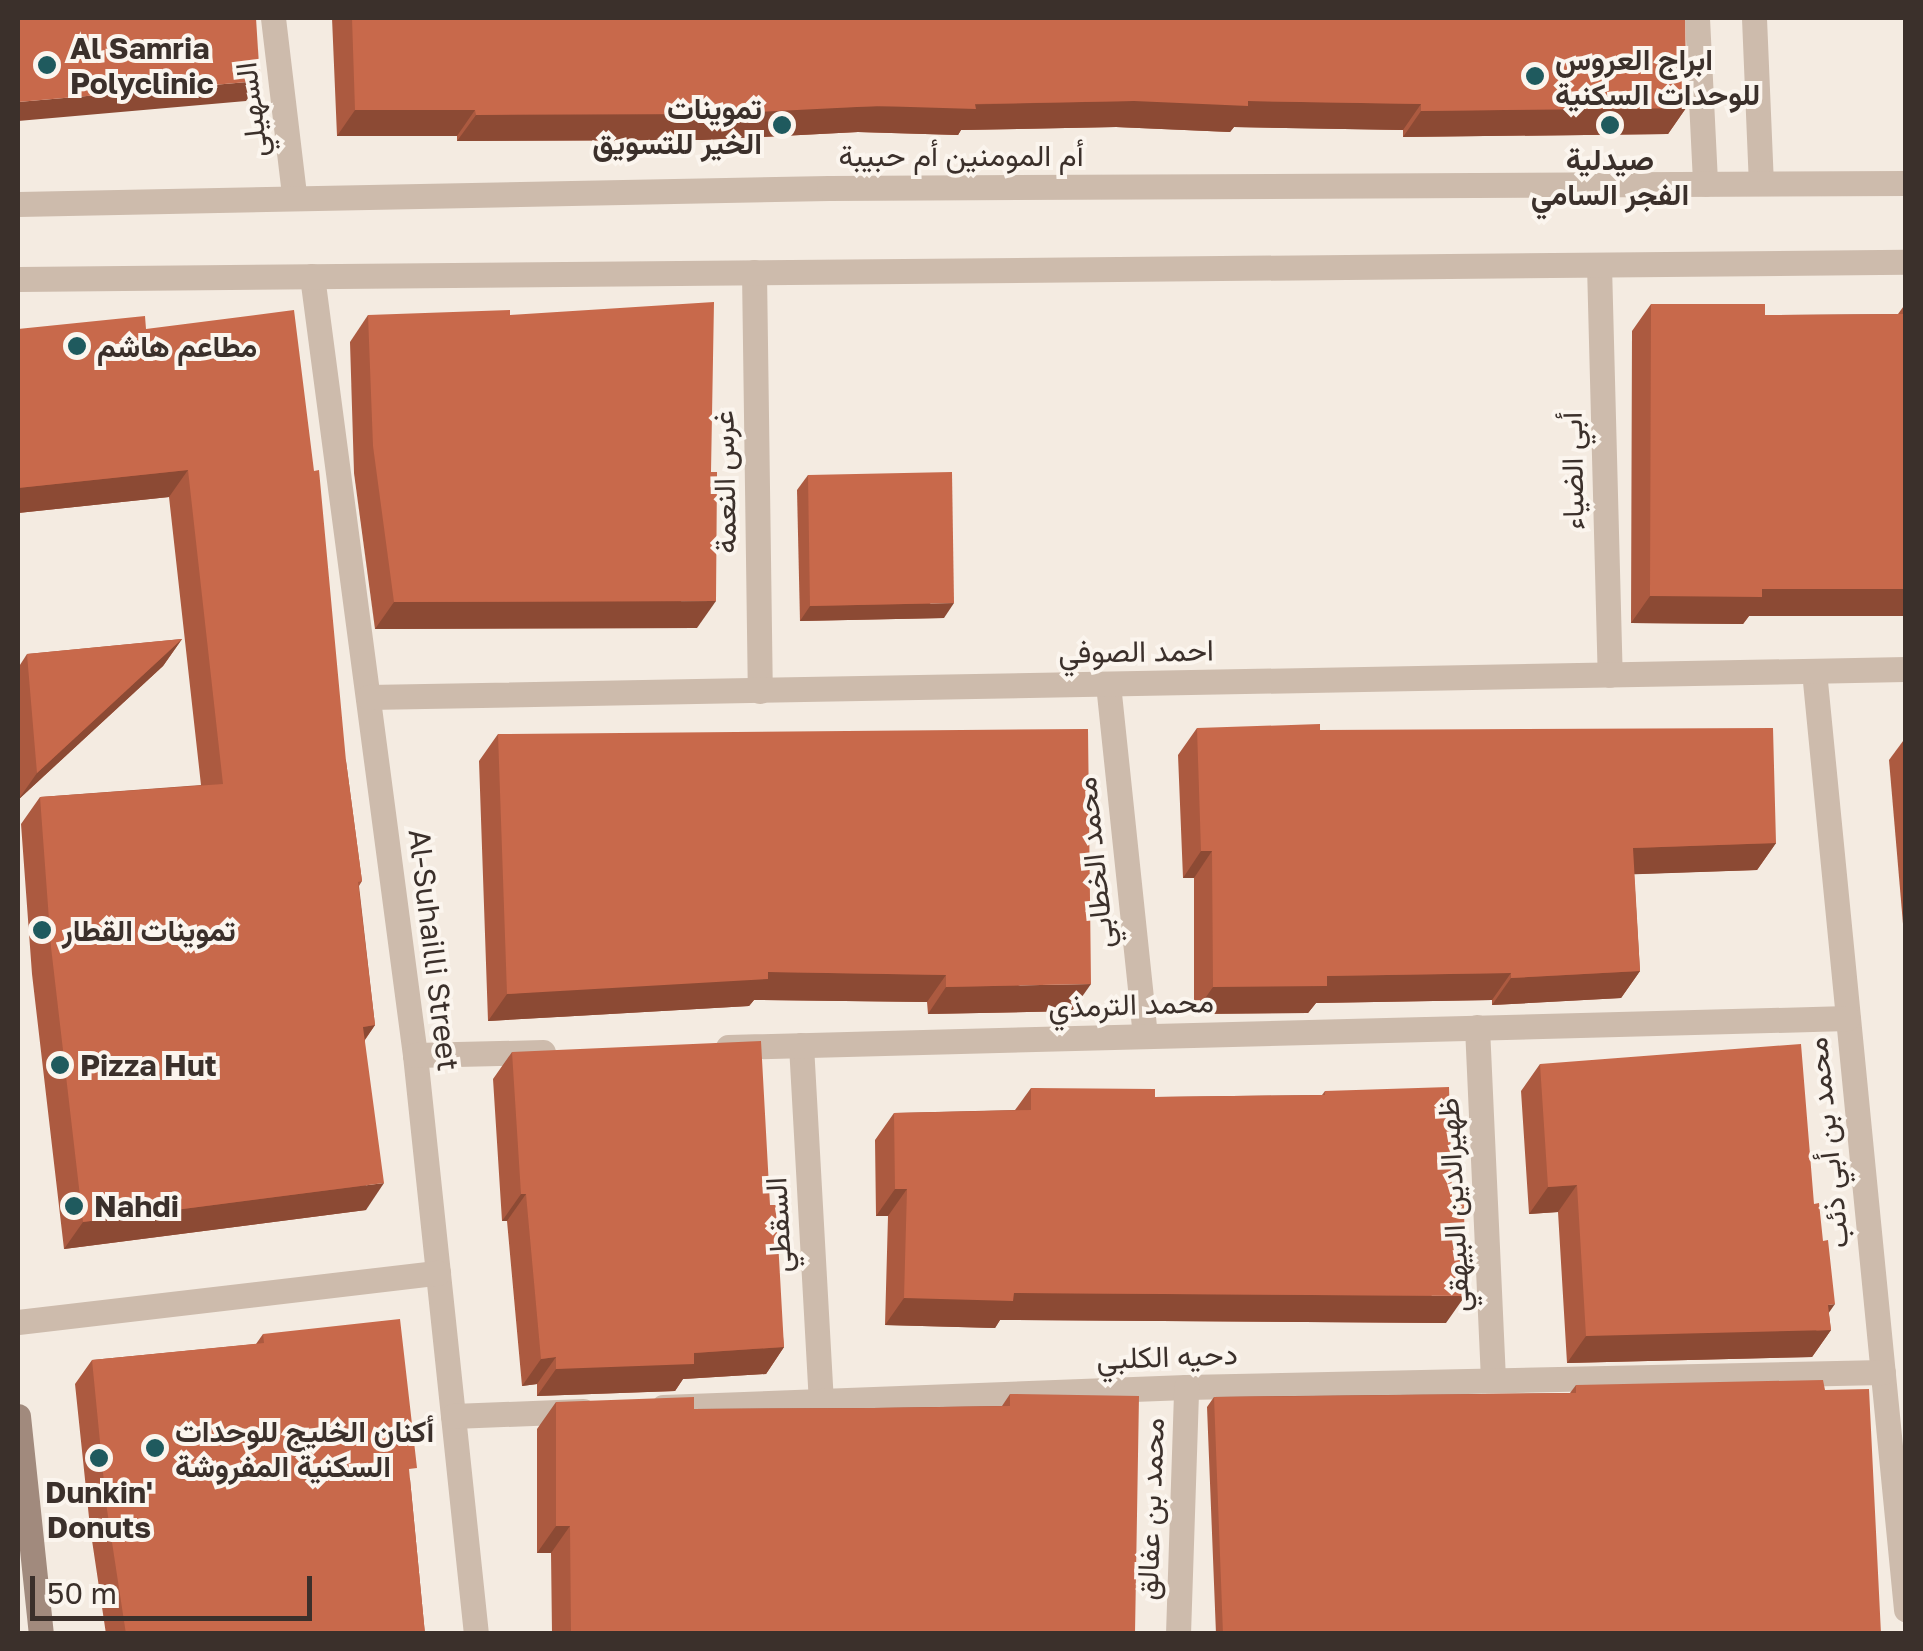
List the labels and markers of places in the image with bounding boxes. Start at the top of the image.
place label: Al Samria Polyclinic [70,30,214,100]
place label: ابراج العروس للوحدات السكنية [1555,41,1760,112]
marker: Al Samria Polyclinic [34,52,60,78]
marker: ابراج العروس للوحدات السكنية [1524,65,1546,87]
place label: تموينات الخير للتسويق [592,90,762,160]
marker: تموينات الخير للتسويق [771,114,793,136]
marker: صيدلية الفجر السامي [1599,114,1621,136]
place label: صيدلية الفجر السامي [1531,141,1689,212]
place label: مطاعم هاشم [97,328,257,364]
marker: مطاعم هاشم [66,335,88,357]
place label: تموينات القطار [62,912,236,948]
marker: تموينات القطار [31,919,53,941]
place label: Pizza Hut [80,1047,217,1083]
marker: Pizza Hut [49,1054,71,1076]
place label: Nahdi [94,1188,179,1224]
marker: Nahdi [63,1195,85,1217]
place label: أكنان الخليج للوحدات السكنية المفروشة [175,1413,434,1484]
marker: أكنان الخليج للوحدات السكنية المفروشة [144,1437,166,1459]
marker: Dunkin' Donuts [88,1447,110,1469]
place label: Dunkin' Donuts [45,1474,153,1544]

